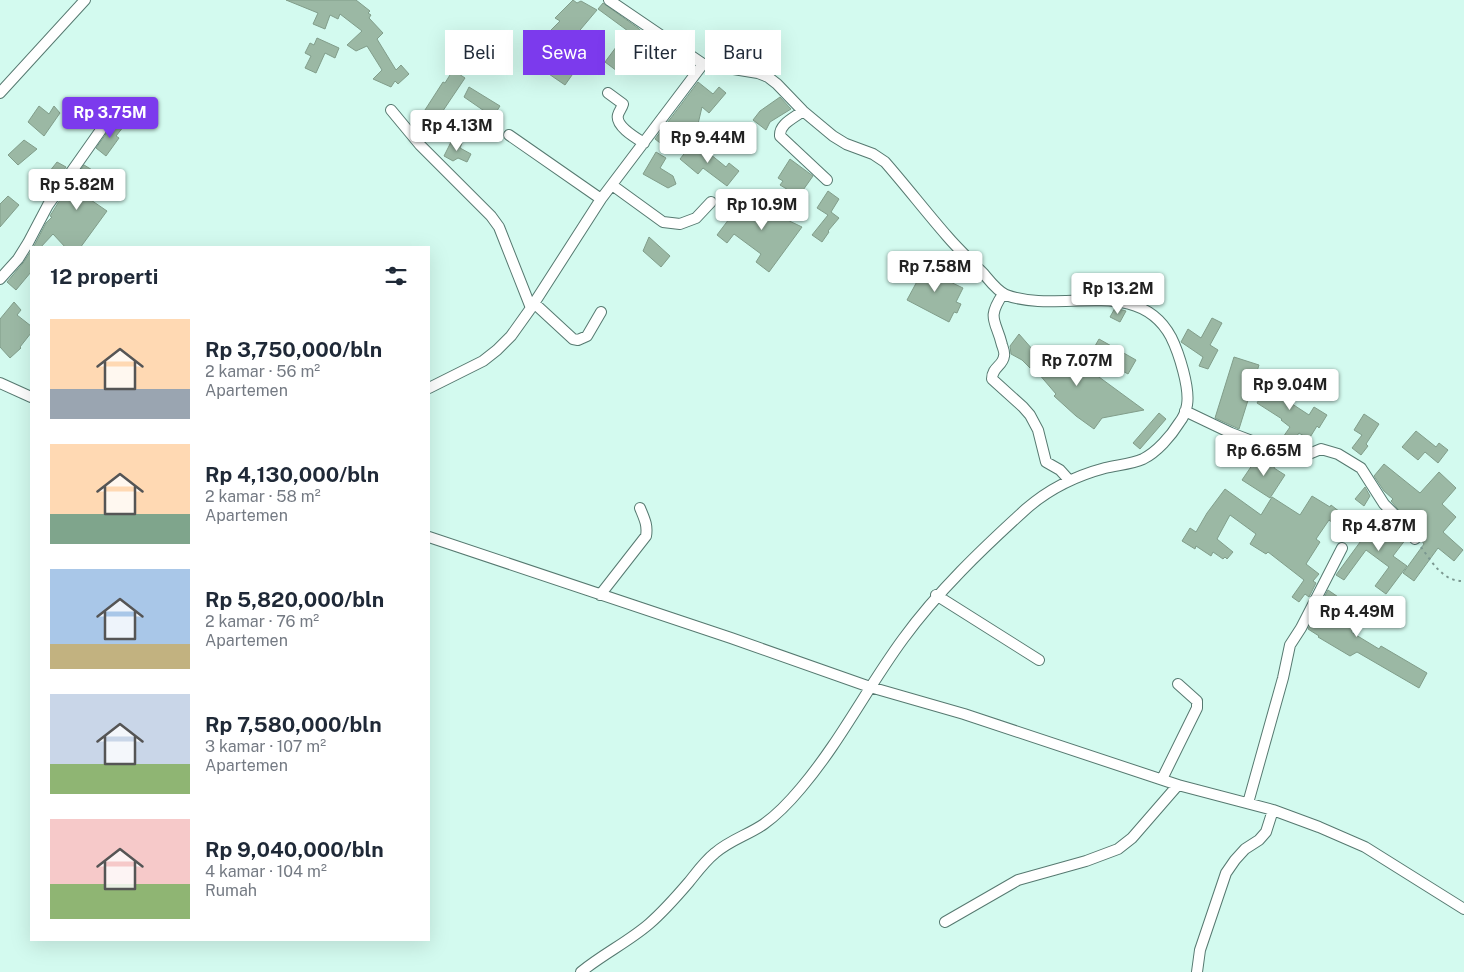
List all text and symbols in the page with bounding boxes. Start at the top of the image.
chip: Beli [445,30,513,75]
chip: Sewa [523,30,605,75]
chip: Filter [615,30,695,75]
chip: Baru [705,30,781,75]
pin: Rp 3.75M [58,96,162,139]
text: Rp 3.75M [73,103,147,122]
pin: Rp 4.13M [405,110,509,152]
text: Rp 4.13M [421,116,493,135]
pin: Rp 9.44M [656,121,760,164]
text: Rp 9.44M [671,128,745,147]
pin: Rp 5.82M [25,168,129,211]
text: Rp 5.82M [39,175,115,194]
pin: Rp 10.9M [710,188,814,231]
text: Rp 10.9M [726,195,798,214]
pin: Rp 7.58M [883,250,987,293]
text: Rp 7.58M [898,257,972,276]
icon: filters [382,262,410,290]
text: 12 properti [50,264,158,289]
pin: Rp 13.2M [1066,272,1170,315]
text: Rp 13.2M [1082,279,1154,298]
text: Rp 3,750,000/bln [205,337,382,362]
icon: home [90,339,150,399]
pin: Rp 7.07M [1025,344,1129,387]
text: Rp 7.07M [1041,351,1113,370]
text: 2 kamar · 56 m² [205,362,320,381]
pin: Rp 9.04M [1238,368,1342,411]
text: Rp 9.04M [1253,375,1327,394]
text: Apartemen [205,381,288,400]
pin: Rp 6.65M [1212,434,1316,477]
text: Rp 6.65M [1226,441,1302,460]
text: Rp 4,130,000/bln [205,462,379,487]
icon: home [90,464,150,524]
text: 2 kamar · 58 m² [205,487,321,506]
text: Apartemen [205,506,288,525]
pin: Rp 4.87M [1327,510,1431,552]
text: Rp 4.87M [1342,516,1416,535]
text: Rp 5,820,000/bln [205,587,384,612]
icon: home [90,589,150,649]
pin: Rp 4.49M [1305,596,1409,638]
text: Rp 4.49M [1320,602,1394,621]
text: 2 kamar · 76 m² [205,612,319,631]
text: Apartemen [205,631,288,650]
text: Rp 7,580,000/bln [205,712,382,737]
icon: home [90,714,150,774]
text: 3 kamar · 107 m² [205,737,326,756]
text: Apartemen [205,756,288,775]
text: Rp 9,040,000/bln [205,837,384,862]
icon: home [90,839,150,899]
text: 4 kamar · 104 m² [205,862,327,881]
text: Rumah [205,881,257,900]

